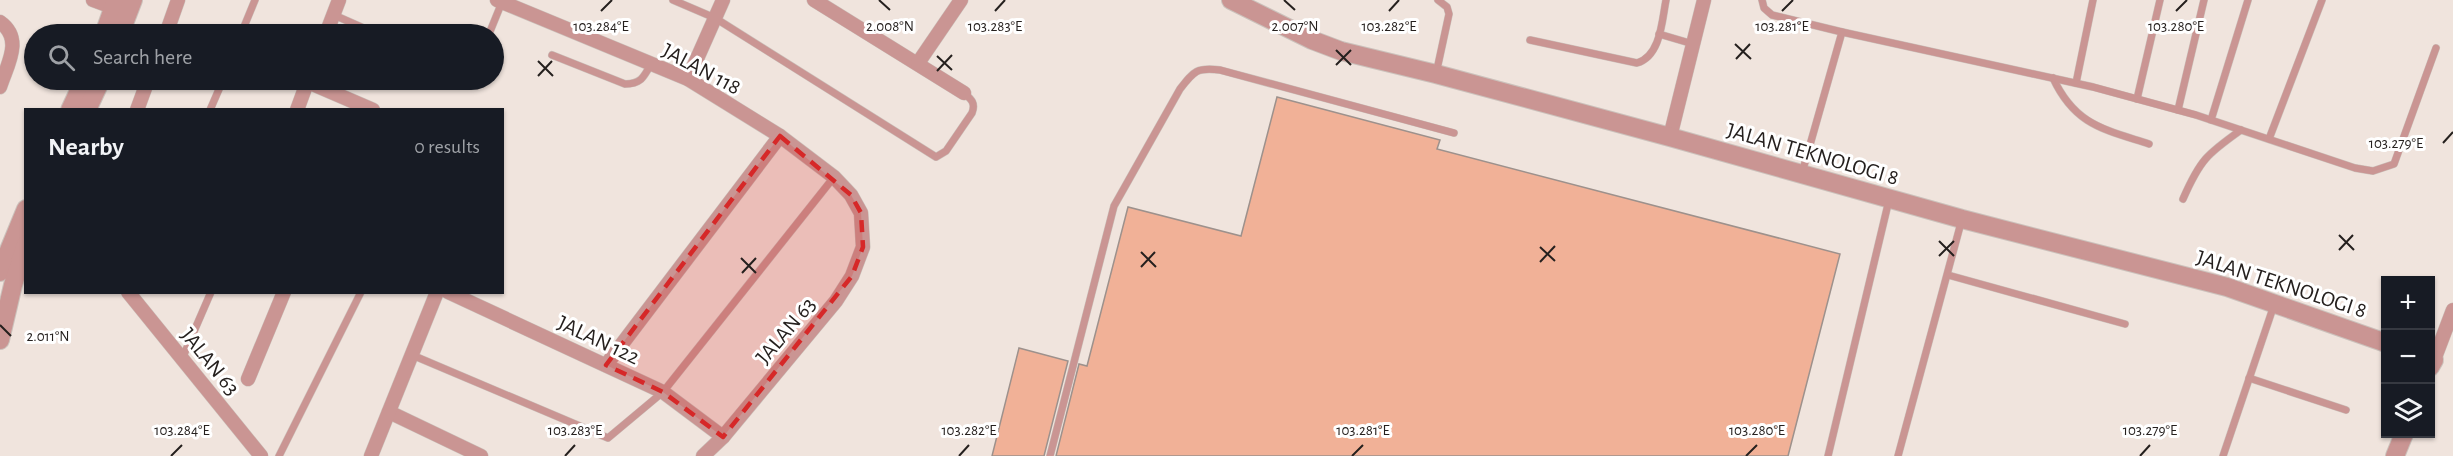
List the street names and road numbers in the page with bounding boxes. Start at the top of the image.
street label: JALAN 118 [659,39,744,99]
street label: JALAN TEKNOLOGI 8 [1724,119,1901,189]
street label: JALAN TEKNOLOGI 8 [2194,246,2370,322]
street label: JALAN 63 [752,293,820,368]
street label: JALAN 122 [554,311,643,368]
street label: JALAN 63 [177,324,244,399]

